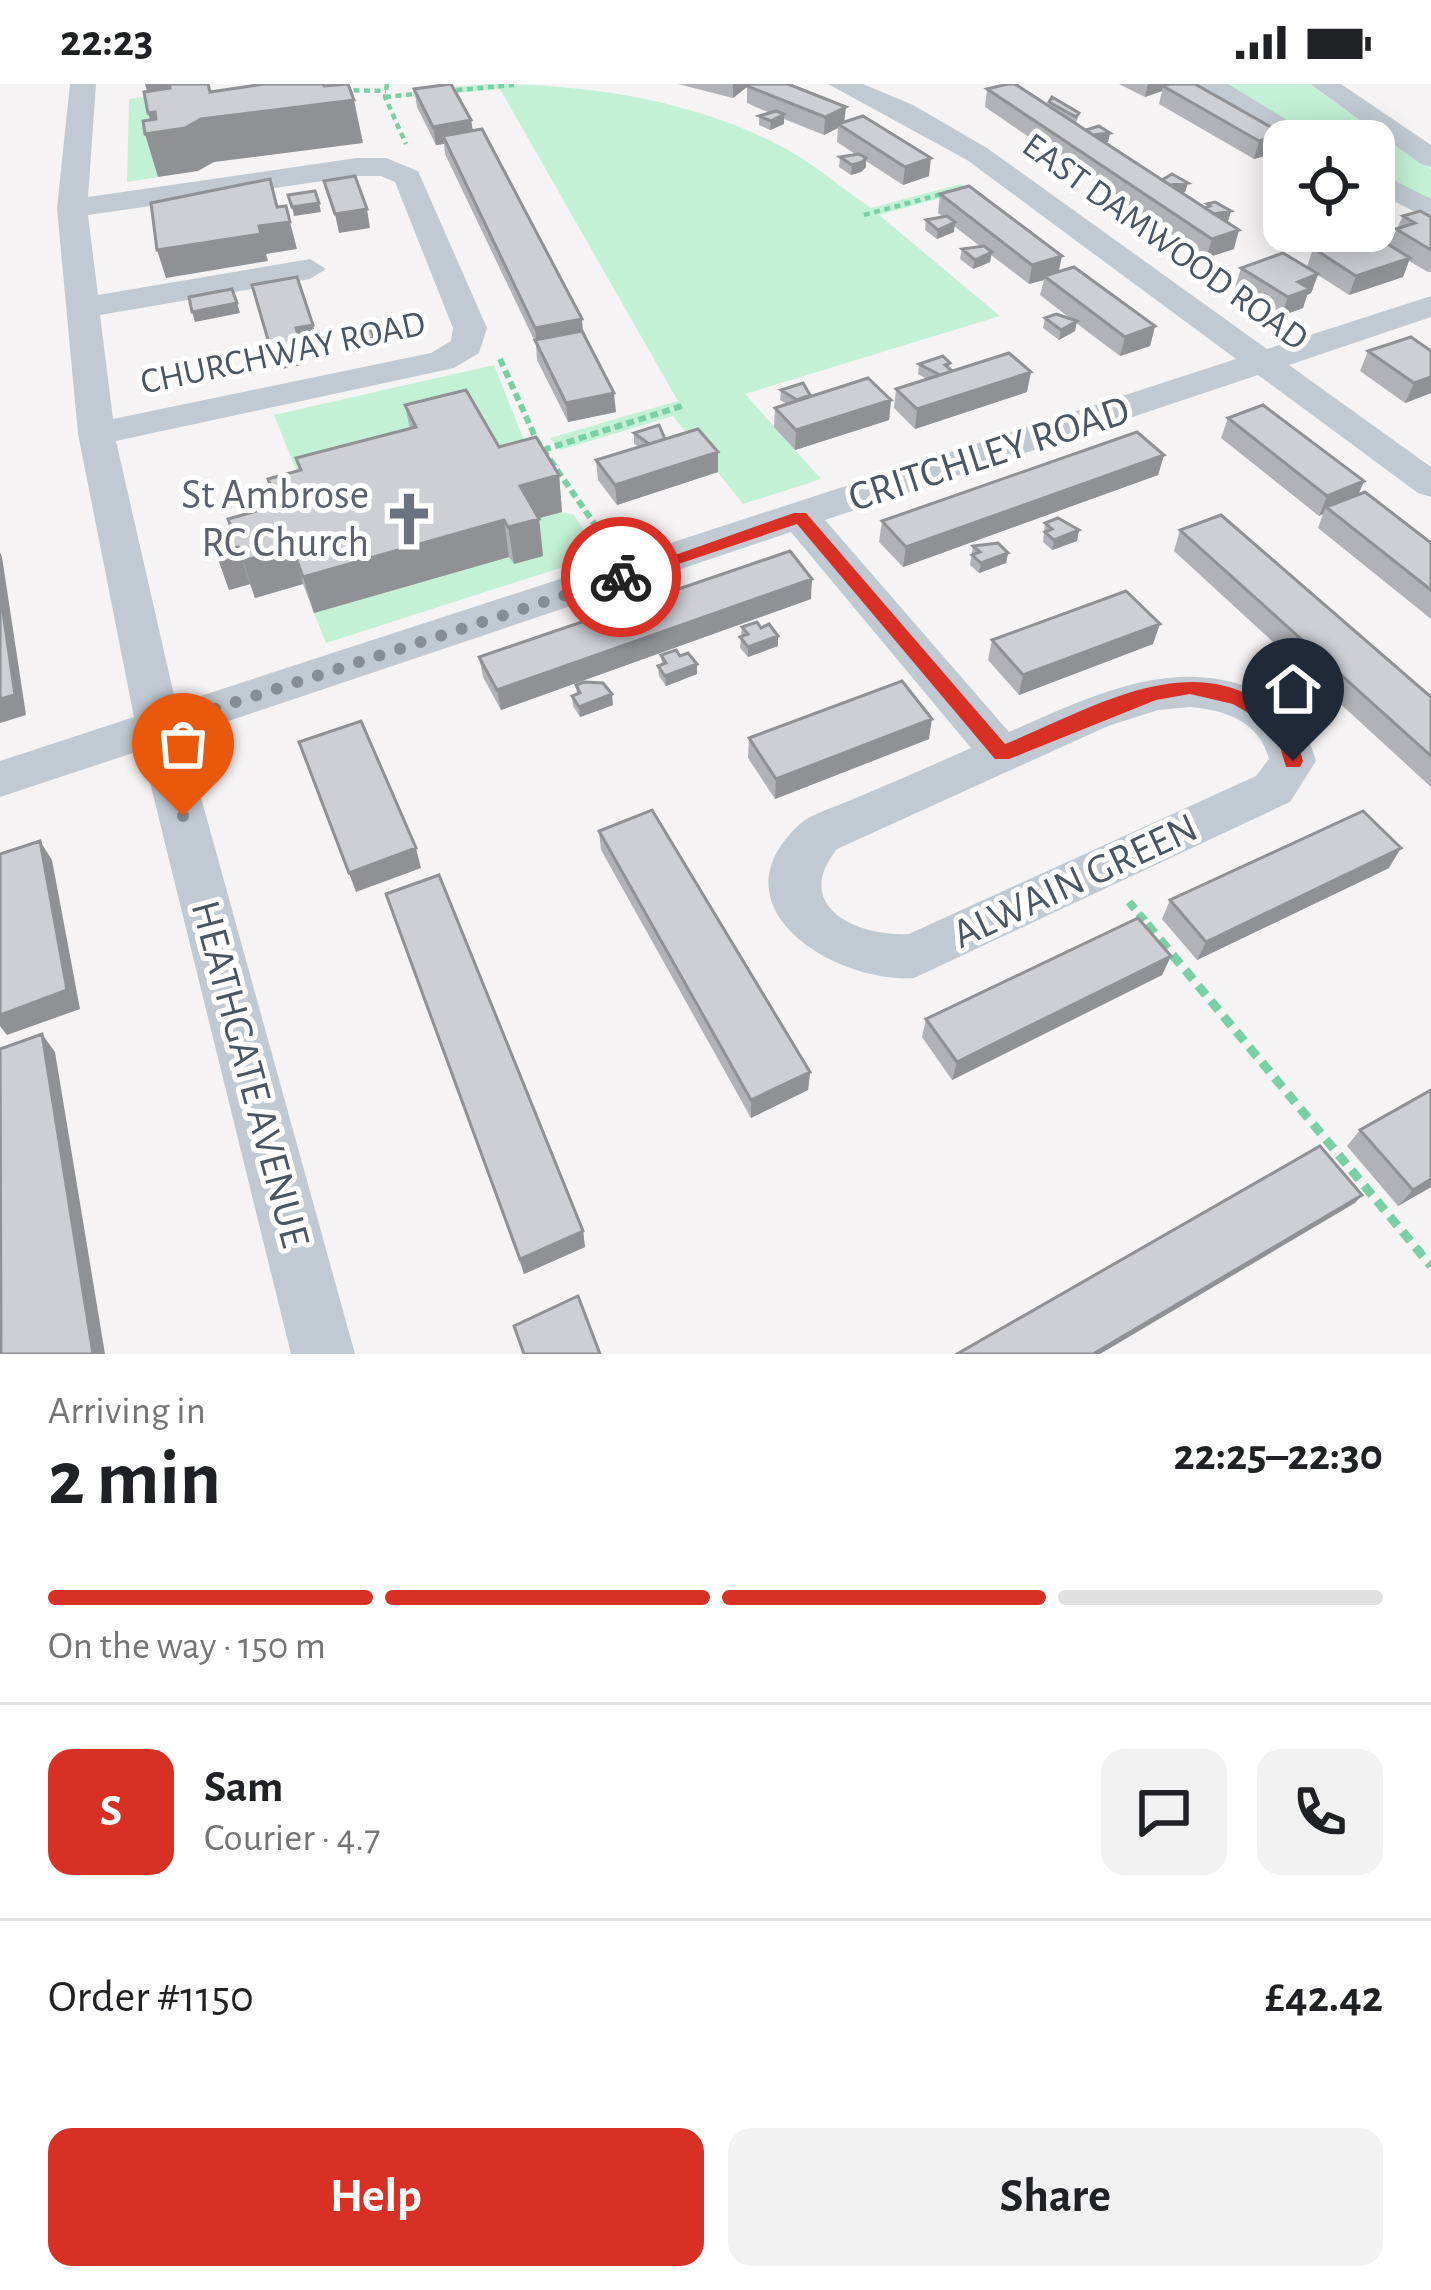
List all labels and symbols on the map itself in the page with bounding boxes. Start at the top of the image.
street label: EAST DAMWOOD ROAD [1016,127,1314,357]
street label: CHURCHWAY ROAD [138,305,428,401]
street label: CRITCHLEY ROAD [843,389,1135,519]
place label: St Ambrose RC Church [181,474,369,564]
church icon: St Ambrose RC Church [380,490,438,548]
courier [561,517,681,637]
pin [1242,638,1344,761]
pin [132,693,234,816]
street label: ALWAIN GREEN [946,806,1204,956]
street label: HEATHGATE AVENUE [184,896,316,1252]

